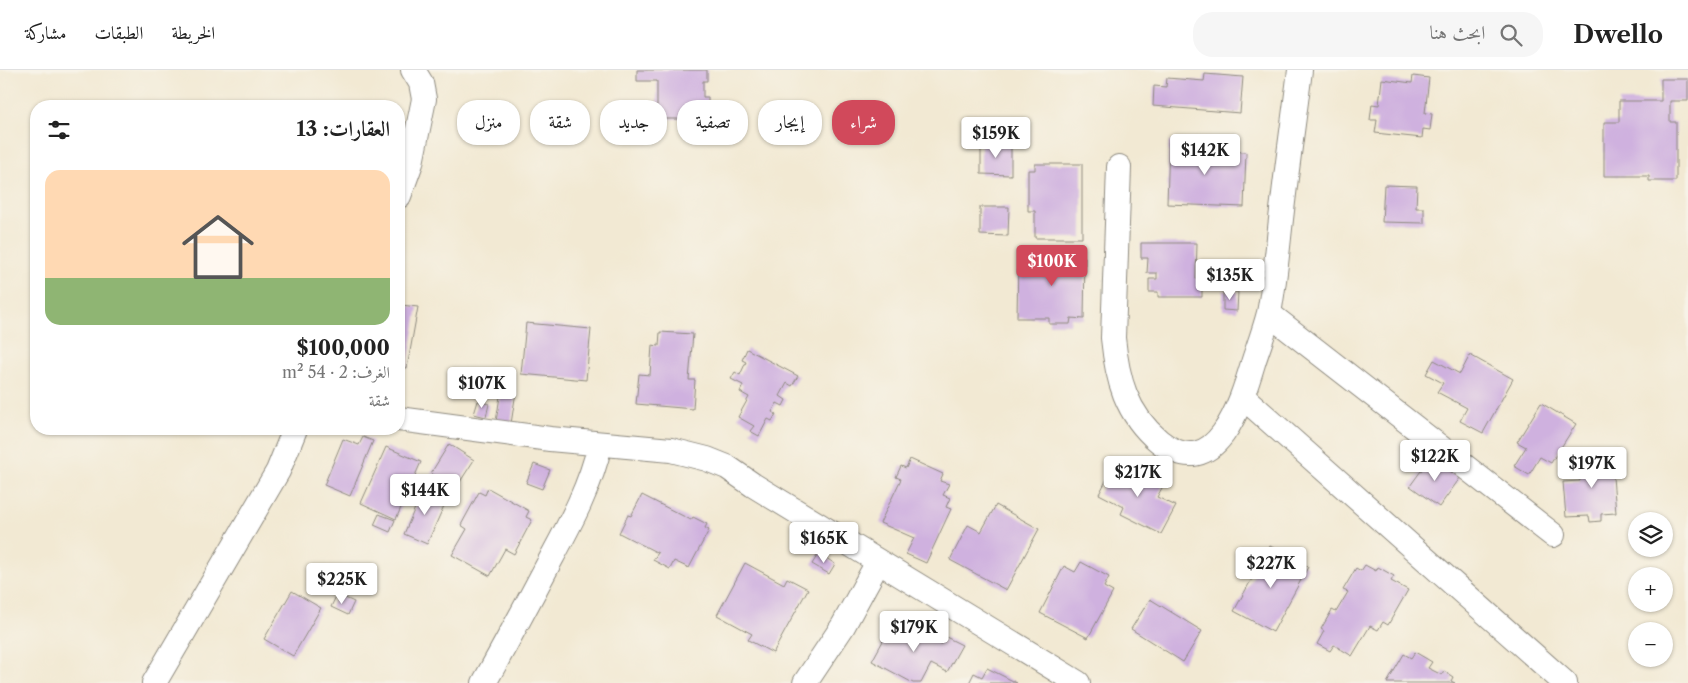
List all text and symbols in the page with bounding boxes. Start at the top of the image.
search box [1193,12,1543,57]
text: Dwello [1573,20,1663,49]
text: ابحث هنا [1430,21,1485,44]
icon: search [1497,21,1525,49]
text: مشاركة [25,22,66,44]
text: الطبقات [94,22,143,44]
text: الخريطة [171,22,215,44]
chip: منزل [457,100,520,145]
chip: شقة [530,100,590,145]
chip: جديد [600,100,667,145]
chip: تصفية [677,100,748,145]
chip: إيجار [758,100,822,145]
chip: شراء [832,100,895,145]
icon: filters [45,116,73,144]
text: العقارات: 13 [296,116,390,141]
pin: $159K [961,116,1031,159]
text: $159K [972,123,1020,143]
pin: $142K [1170,134,1240,176]
text: $142K [1181,140,1229,160]
icon: home [173,202,263,292]
pin: $100K [1017,244,1087,287]
text: $100K [1027,251,1077,271]
pin: $135K [1195,258,1265,301]
text: $135K [1207,265,1253,285]
text: $100,000 [297,335,390,360]
text: الغرف: 2 · 54 m² [282,362,390,382]
pin: $107K [447,366,517,409]
text: $107K [458,373,506,393]
text: شقة [369,390,390,410]
pin: $122K [1400,440,1470,482]
text: $122K [1411,446,1459,466]
pin: $197K [1557,446,1627,489]
text: $197K [1569,453,1615,473]
pin: $217K [1103,456,1173,498]
text: $217K [1115,462,1161,482]
pin: $144K [390,474,460,516]
text: $144K [401,480,449,500]
map controls [1628,512,1673,667]
button: layers [1628,512,1673,557]
pin: $165K [789,522,859,564]
text: $165K [800,528,848,548]
pin: $227K [1236,546,1306,589]
text: $227K [1247,553,1295,573]
pin: $225K [307,562,377,605]
button: + [1628,567,1673,612]
text: $225K [317,569,367,589]
pin: $179K [879,610,949,653]
text: $179K [891,617,937,637]
button: − [1628,622,1673,667]

